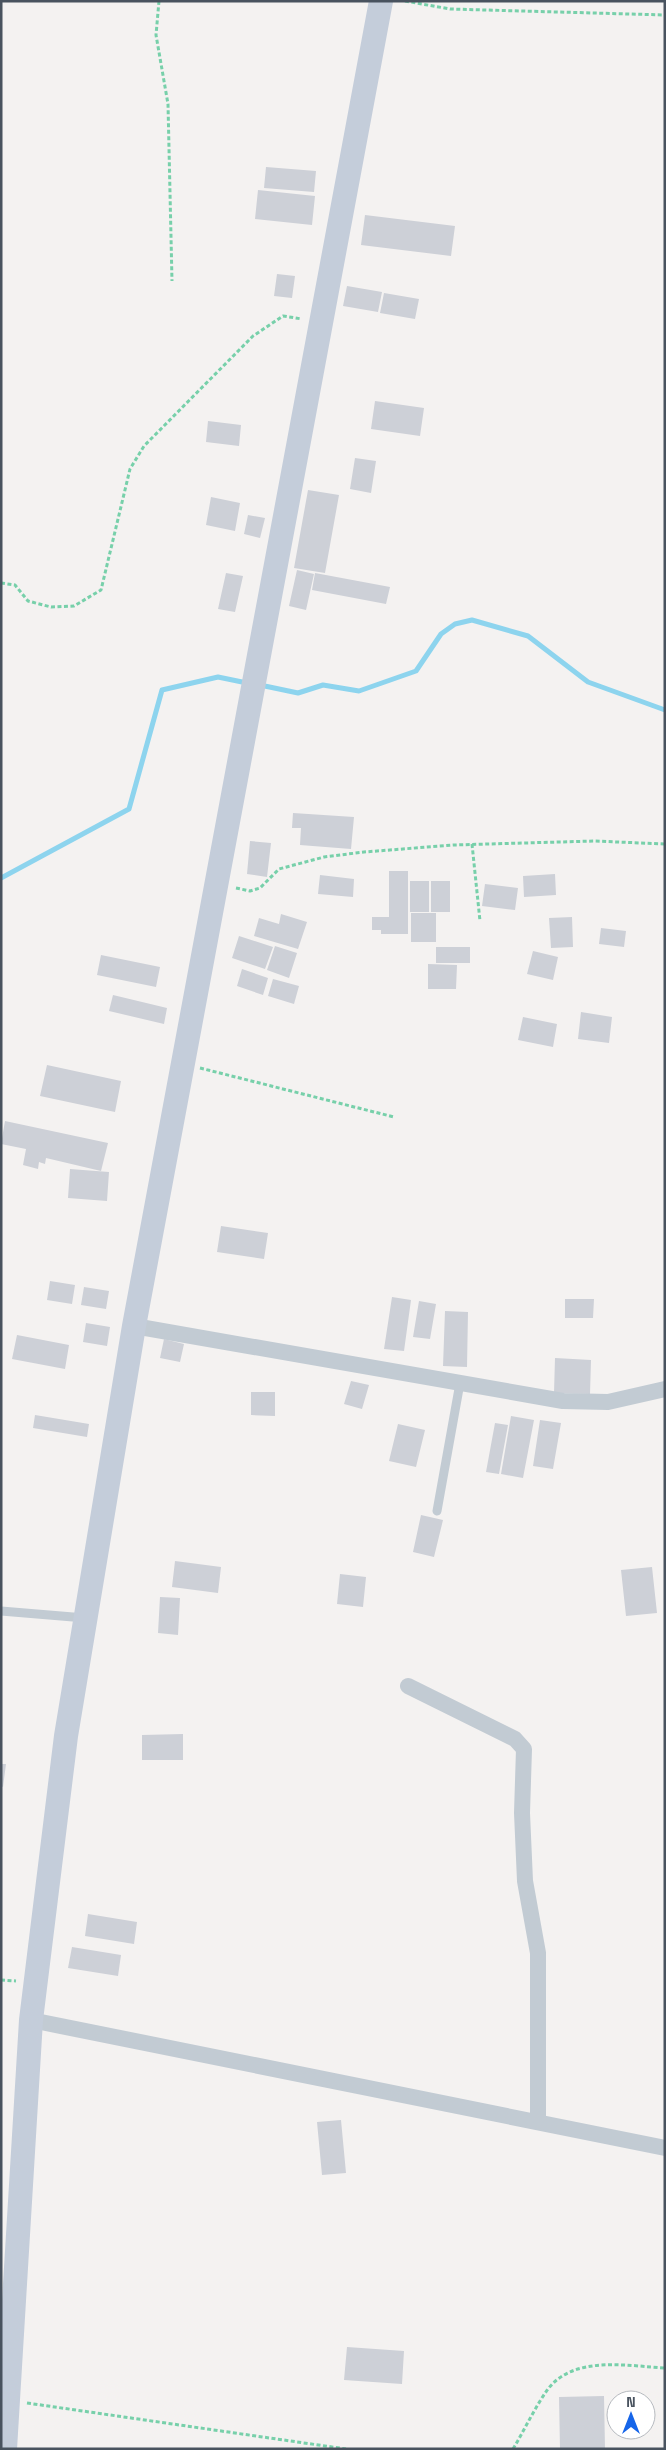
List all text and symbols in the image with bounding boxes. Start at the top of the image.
north arrow [606,2390,656,2440]
text: N [626,2393,636,2411]

